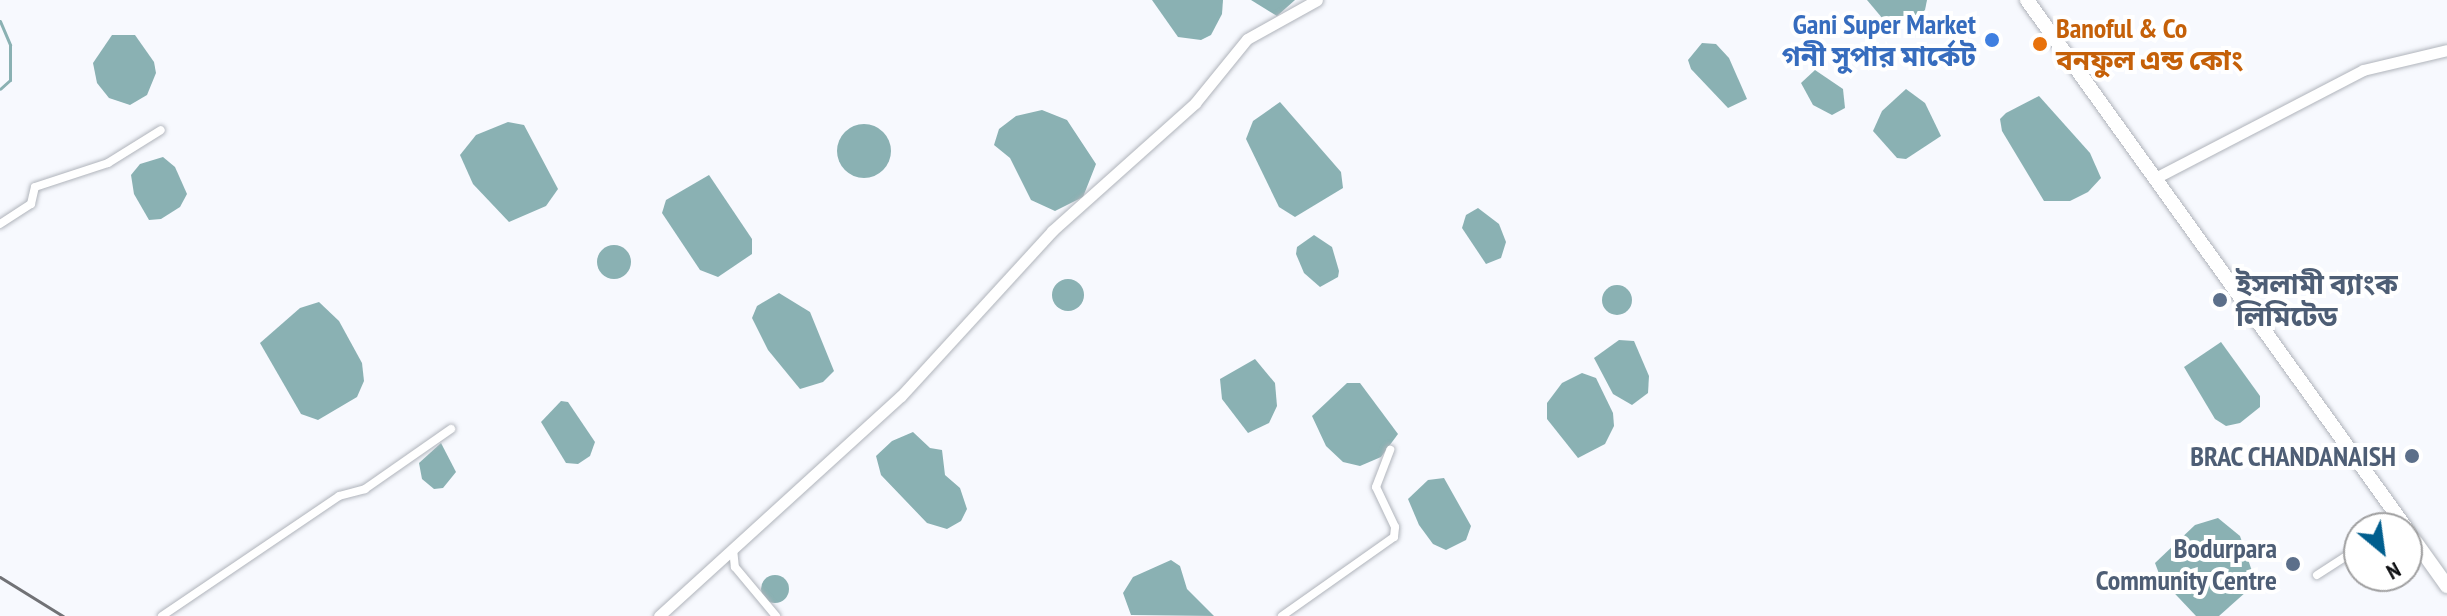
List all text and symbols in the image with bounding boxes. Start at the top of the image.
place label: Gani Super Market গনী সুপার মার্কেট [1781,7,1976,73]
place label: Banoful & Co বনফুল এন্ড কোং [2056,11,2243,77]
marker: Gani Super Market গনী সুপার মার্কেট [1983,31,2001,49]
marker: Banoful & Co বনফুল এন্ড কোং [2031,35,2049,53]
place label: ইসলামী ব্যাংক লিমিটেড [2236,267,2398,333]
marker: ইসলামী ব্যাংক লিমিটেড [2211,291,2229,309]
place label: BRAC CHANDANAISH [2189,439,2396,473]
marker: BRAC CHANDANAISH [2403,447,2421,465]
north arrow [2343,512,2423,592]
place label: Bodurpara Community Centre [2095,531,2277,597]
marker: Bodurpara Community Centre [2284,555,2302,573]
text: N [2382,556,2406,586]

